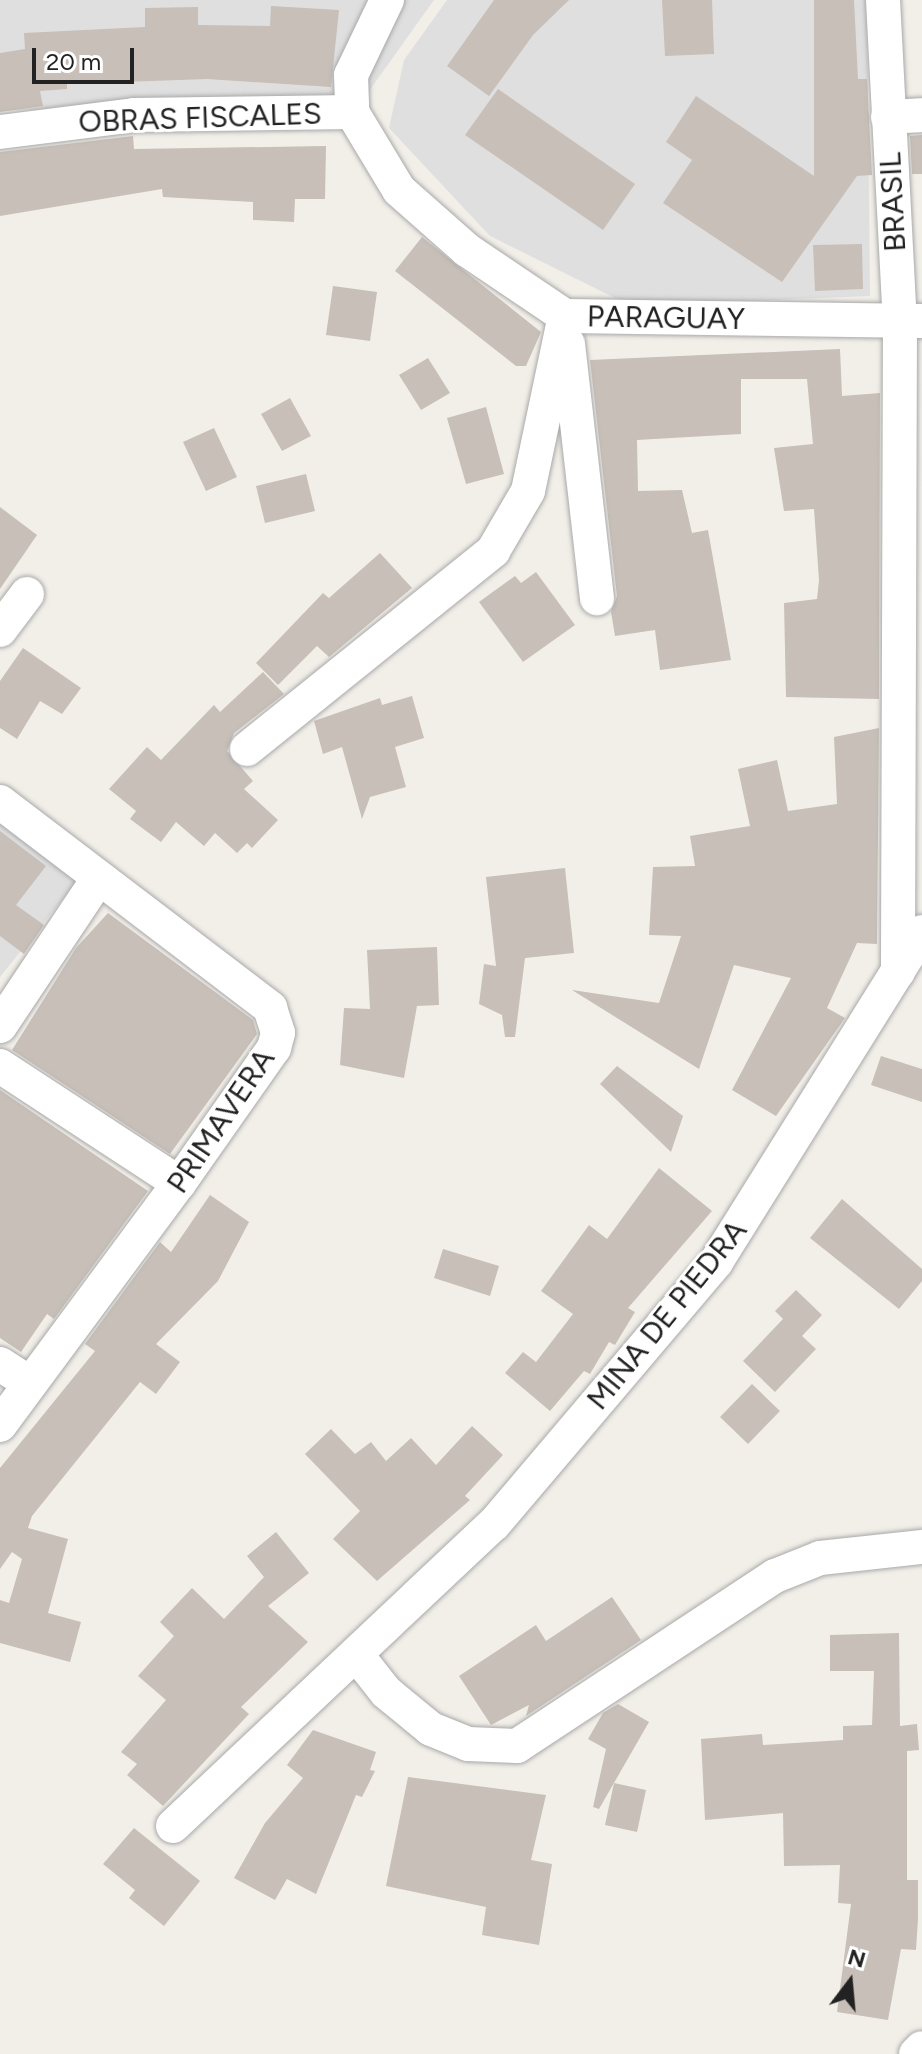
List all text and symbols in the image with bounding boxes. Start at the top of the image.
scale bar [36,32,138,82]
text: 20 m [46,47,101,76]
street label: OBRAS FISCALES [78,96,322,140]
street label: BRASIL [872,151,914,253]
street label: PARAGUAY [587,299,745,337]
street label: PRIMAVERA [160,1042,282,1200]
street label: MINA DE PIEDRA [580,1213,754,1417]
north arrow [810,1942,890,2022]
text: N [845,1943,869,1974]

